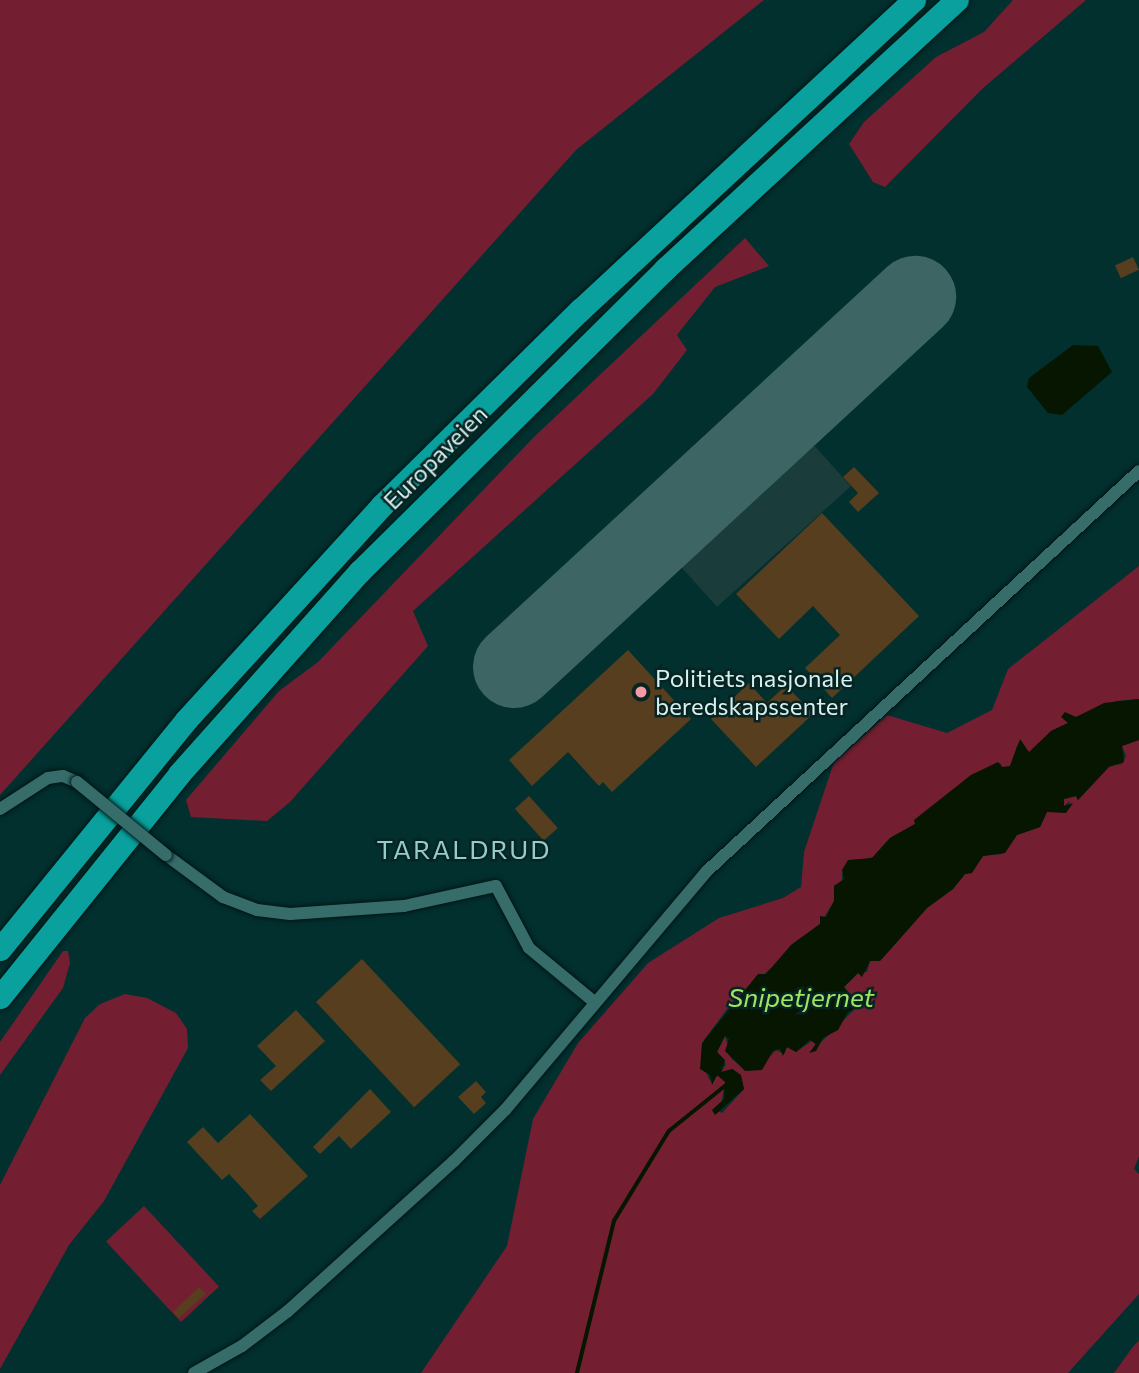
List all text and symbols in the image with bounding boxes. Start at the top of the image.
street label: Europaveien [377,399,493,515]
place label: Politiets nasjonale beredskapssenter [655,664,853,720]
marker: Politiets nasjonale beredskapssenter [633,684,649,700]
district label: TARALDRUD [378,833,550,865]
water label: Snipetjernet [728,981,874,1013]

